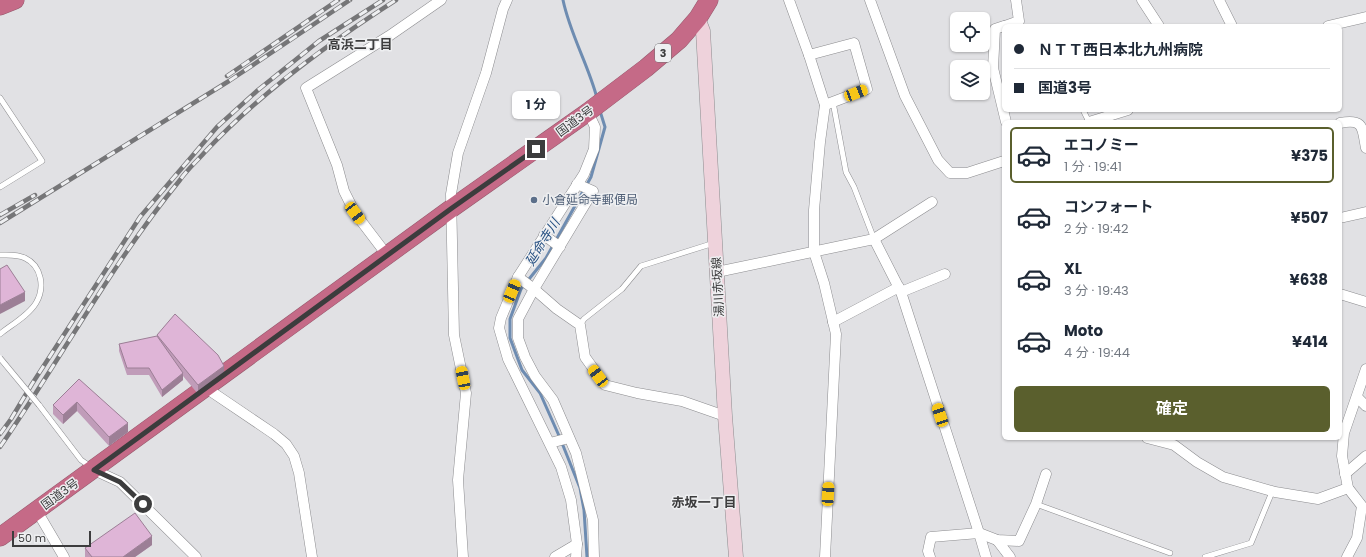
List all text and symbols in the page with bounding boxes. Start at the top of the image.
map controls [950,12,990,100]
button: locate [950,12,990,52]
district label: 高浜二丁目 [327,35,393,54]
text: ＮＴＴ西日本北九州病院 [1038,39,1203,60]
road number: 3 [655,44,671,62]
button: layers [950,60,990,100]
text: 国道3号 [1038,77,1092,98]
car [843,83,869,103]
callout: 1 分 [512,91,560,119]
text: 1 分 [526,95,546,114]
street label: 国道3号 [552,101,597,140]
text: エコノミー [1064,134,1139,155]
icon: car [1016,137,1052,173]
route end [527,140,545,158]
text: ¥375 [1291,145,1328,166]
text: 1 分 · 19:41 [1064,157,1122,176]
place label: 小倉延命寺郵便局 [542,191,638,208]
marker: 小倉延命寺郵便局 [529,195,539,205]
text: コンフォート [1064,196,1154,217]
icon: car [1016,199,1052,235]
car [343,200,367,226]
text: ¥507 [1290,207,1328,228]
water label: 延命寺川 [521,213,565,269]
text: 2 分 · 19:42 [1064,219,1128,238]
street label: 湯川赤坂線 [707,257,728,317]
text: XL [1064,258,1082,279]
icon: car [1016,261,1052,297]
text: ¥638 [1290,269,1328,290]
car [502,278,522,304]
text: 3 分 · 19:43 [1064,281,1129,300]
text: Moto [1064,320,1103,341]
icon: car [1016,323,1052,359]
text: ¥414 [1292,331,1328,352]
text: 4 分 · 19:44 [1064,343,1130,362]
car [586,363,610,389]
car [455,365,471,391]
button: 確定 [1014,386,1330,432]
car [931,402,949,428]
street label: 国道3号 [37,474,82,513]
car [821,482,835,506]
district label: 赤坂一丁目 [671,493,737,512]
route start [134,495,152,513]
scale bar [12,529,91,548]
text: 50 m [18,530,46,546]

